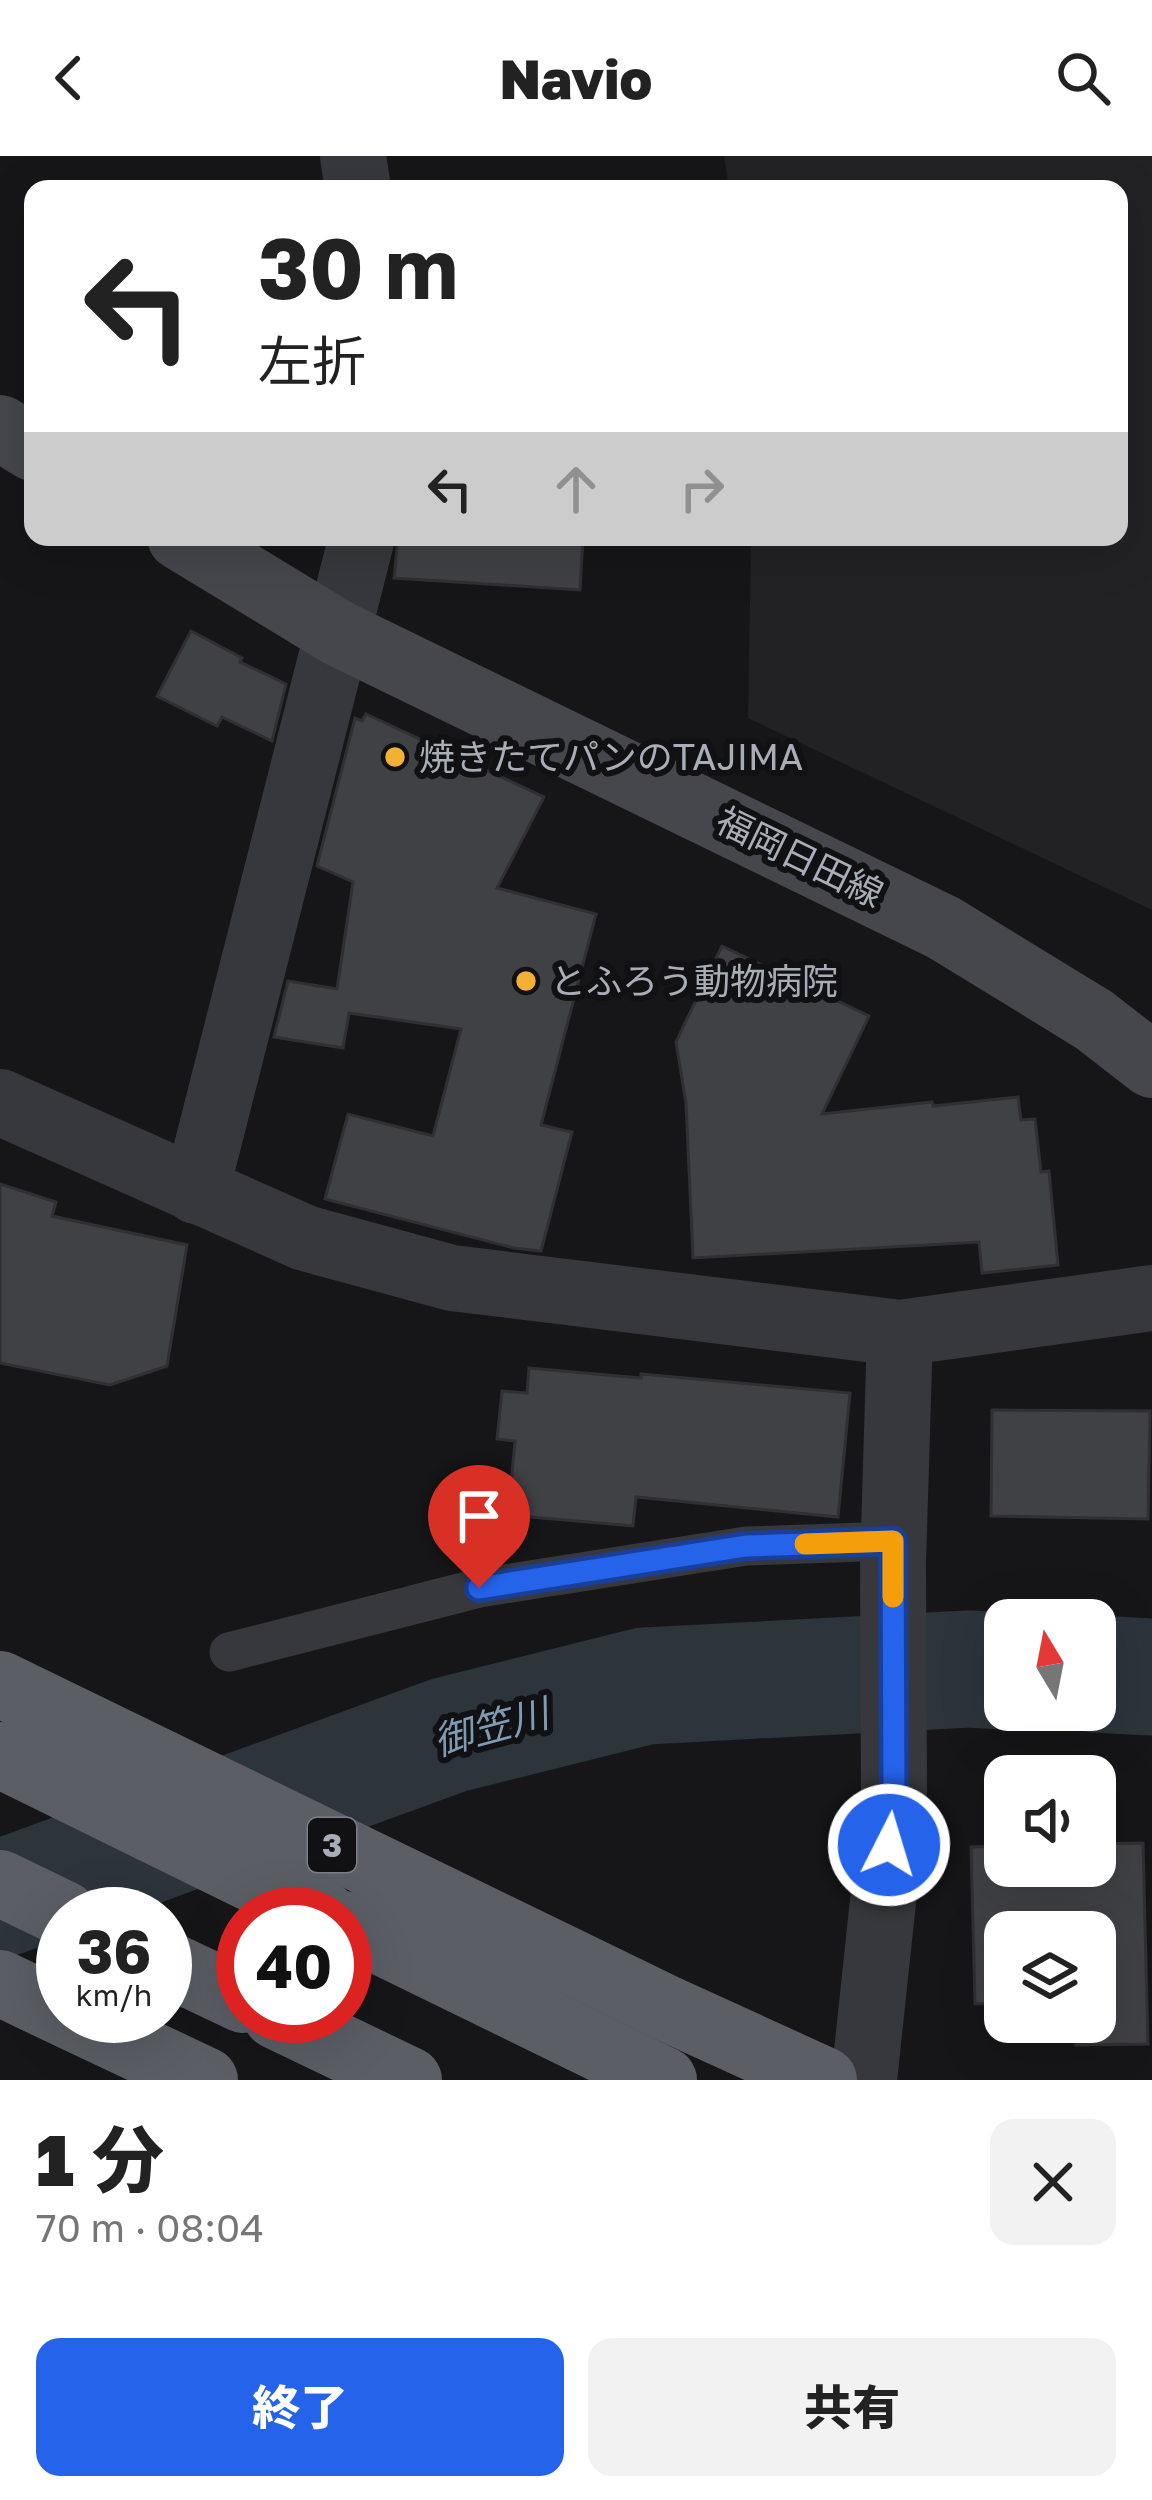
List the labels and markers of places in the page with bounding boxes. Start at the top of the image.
place label: 焼きたてパンのTAJIMA [419,735,803,778]
marker: 焼きたてパンのTAJIMA [382,744,408,770]
place label: とふろう動物病院 [550,959,838,1002]
marker: とふろう動物病院 [513,968,539,994]
pin [428,1465,530,1588]

